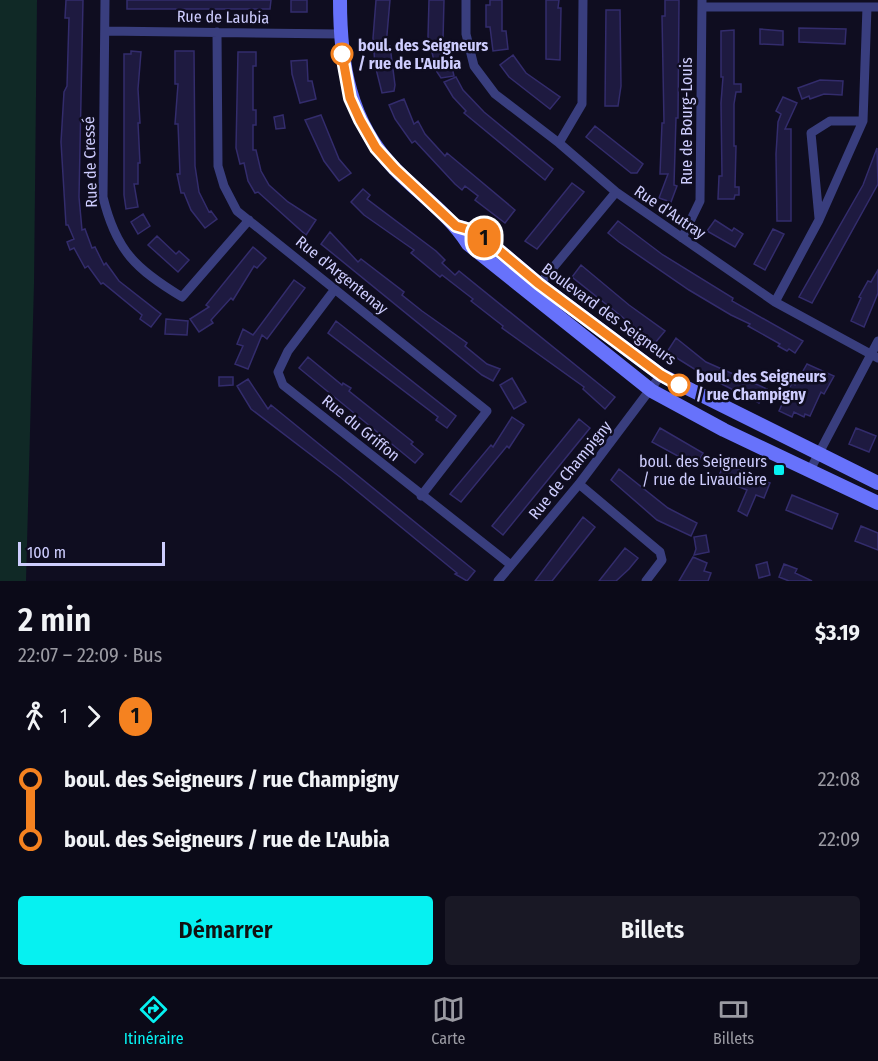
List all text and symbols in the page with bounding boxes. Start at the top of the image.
street label: Rue de Laubia [177,7,270,27]
place label: boul. des Seigneurs / rue de L'Aubia [358,36,488,73]
marker: boul. des Seigneurs / rue de L'Aubia [331,43,353,65]
street label: Rue de Bourg-Louis [677,57,696,185]
street label: Rue de Cressé [79,116,101,208]
street label: Rue d'Autray [631,181,710,243]
line badge: 1 [464,218,504,258]
text: 1 [480,225,488,251]
street label: Rue d'Argentenay [292,232,393,319]
street label: Boulevard des Seigneurs [538,259,680,369]
place label: boul. des Seigneurs / rue Champigny [696,367,826,404]
marker: boul. des Seigneurs / rue Champigny [668,374,690,396]
street label: Rue du Griffon [318,391,404,465]
street label: Rue de Champigny [525,416,616,523]
place label: boul. des Seigneurs / rue de Livaudière [639,452,767,489]
marker: boul. des Seigneurs / rue de Livaudière [772,463,786,477]
scale bar [18,539,165,566]
text: 100 m [27,543,66,562]
text: 2 min [18,600,91,640]
text: $3.19 [815,619,860,646]
text: 22:07 – 22:09 · Bus [18,643,162,667]
icon: walk [18,700,51,733]
icon: forward [77,700,110,733]
text: 1 [131,703,140,729]
text: 1 [60,704,68,728]
text: boul. des Seigneurs / rue Champigny [64,766,399,793]
text: 22:08 [818,767,860,791]
text: boul. des Seigneurs / rue de L'Aubia [64,826,390,853]
text: 22:09 [818,827,860,851]
button: Démarrer [18,896,433,965]
button: Billets [445,896,860,965]
tab: Itinéraire [124,993,184,1048]
tab: Carte [431,993,465,1048]
tab: Billets [713,993,754,1048]

